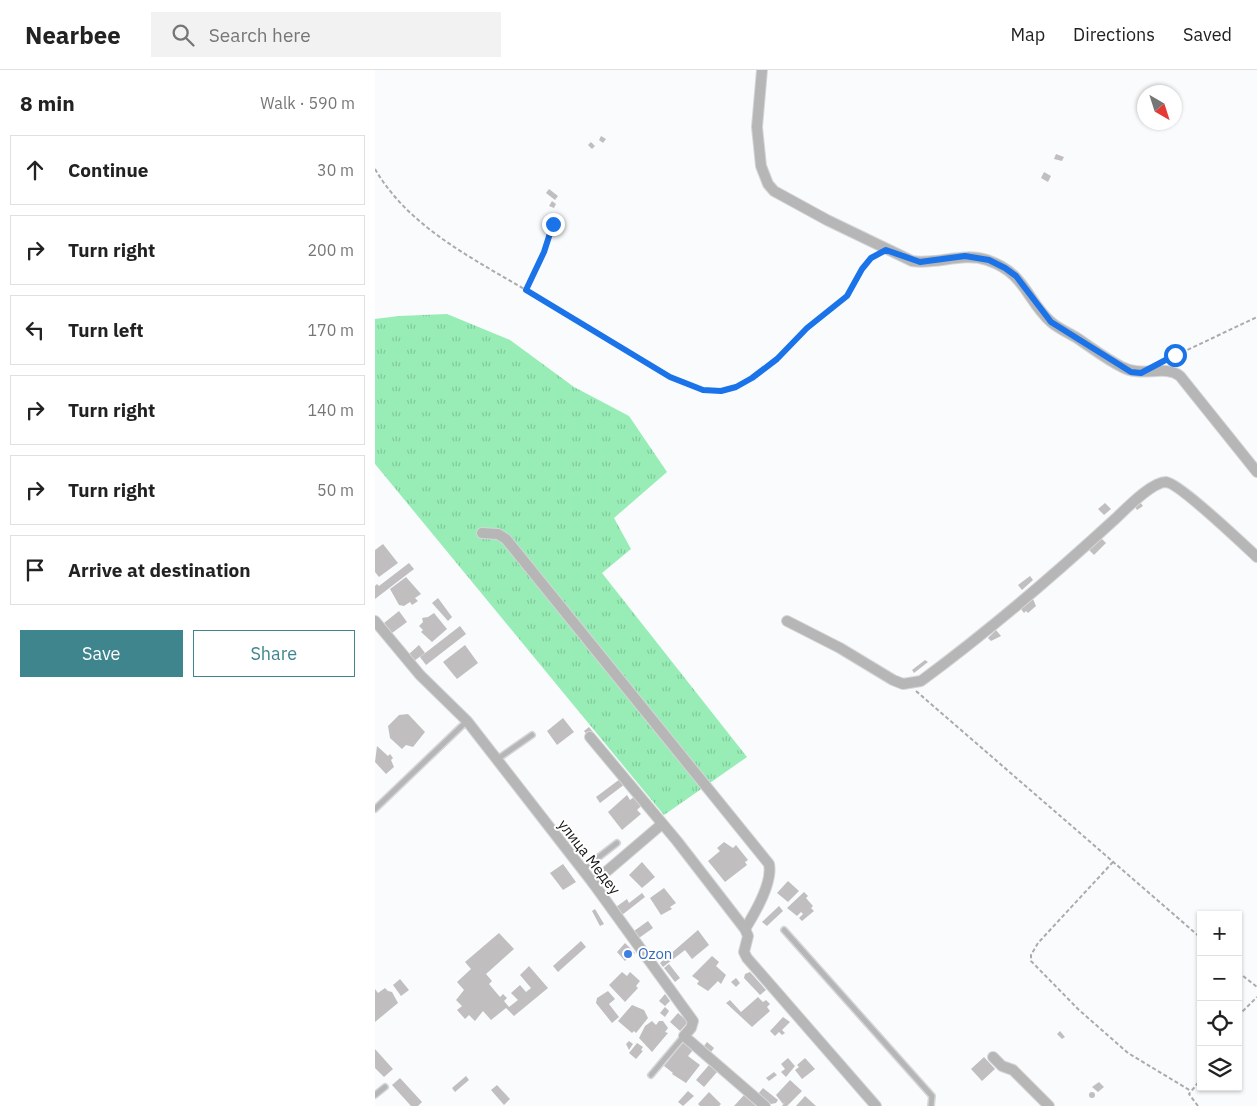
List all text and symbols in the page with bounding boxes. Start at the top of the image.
search box [151,12,501,57]
text: Nearbee [25,19,121,51]
icon: search [169,21,197,49]
text: Search here [209,23,311,47]
text: Map [1010,23,1045,46]
text: Directions [1073,23,1155,46]
text: Saved [1183,23,1232,46]
north arrow [1137,85,1182,130]
text: 8 min [20,89,75,117]
text: Walk · 590 m [260,93,355,113]
icon: ahead [21,156,49,184]
text: Continue [68,158,148,182]
text: 30 m [317,160,354,180]
route end [542,213,565,236]
icon: right [21,236,49,264]
text: Turn right [68,238,155,262]
text: 200 m [307,240,354,260]
icon: left [21,316,49,344]
text: Turn left [68,318,144,342]
text: 170 m [307,320,354,340]
route start [1164,344,1187,367]
icon: right [21,396,49,424]
text: Turn right [68,398,155,422]
text: 140 m [307,400,354,420]
icon: right [21,476,49,504]
text: Turn right [68,478,155,502]
text: 50 m [317,480,354,500]
icon: arrive [21,556,49,584]
text: Arrive at destination [68,558,251,582]
button: Save [20,630,183,677]
button: Share [193,630,355,677]
street label: улица Медеу [554,815,625,898]
map controls [1197,911,1242,1091]
button: + [1197,911,1242,956]
place label: Ozon [638,944,672,963]
marker: Ozon [622,948,634,960]
button: − [1197,956,1242,1001]
button: locate [1197,1001,1242,1046]
button: layers [1197,1046,1242,1091]

